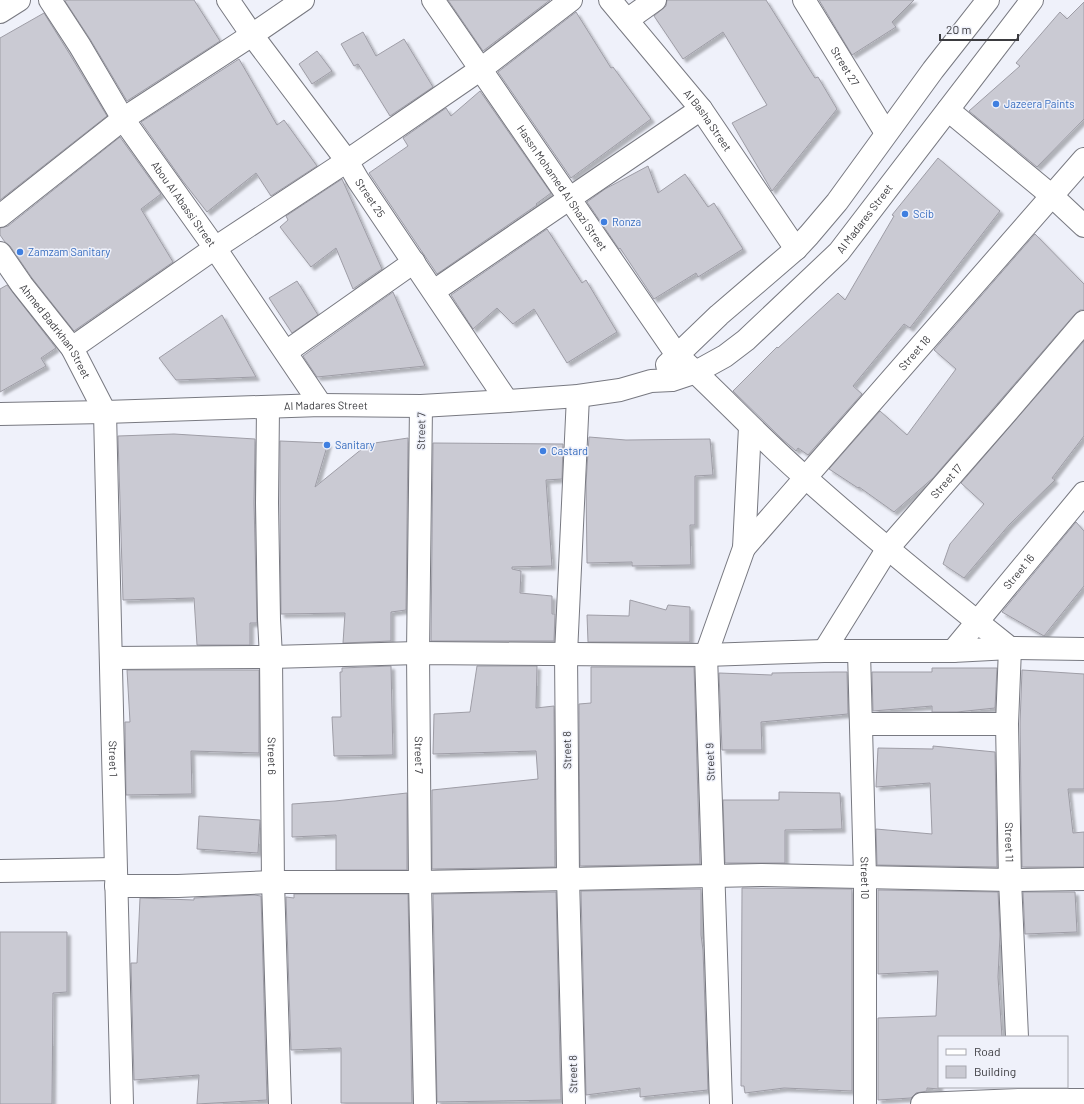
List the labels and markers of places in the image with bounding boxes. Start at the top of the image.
place label: Jazeera Paints [1004,97,1075,110]
marker: Jazeera Paints [991,99,1001,109]
place label: Scib [913,207,934,220]
marker: Scib [900,209,910,219]
place label: Ronza [612,215,641,228]
marker: Ronza [599,217,609,227]
place label: Zamzam Sanitary [28,245,110,258]
marker: Zamzam Sanitary [15,247,25,257]
place label: Sanitary [335,438,375,451]
marker: Sanitary [322,440,332,450]
place label: Castard [551,444,588,457]
marker: Castard [538,446,548,456]

